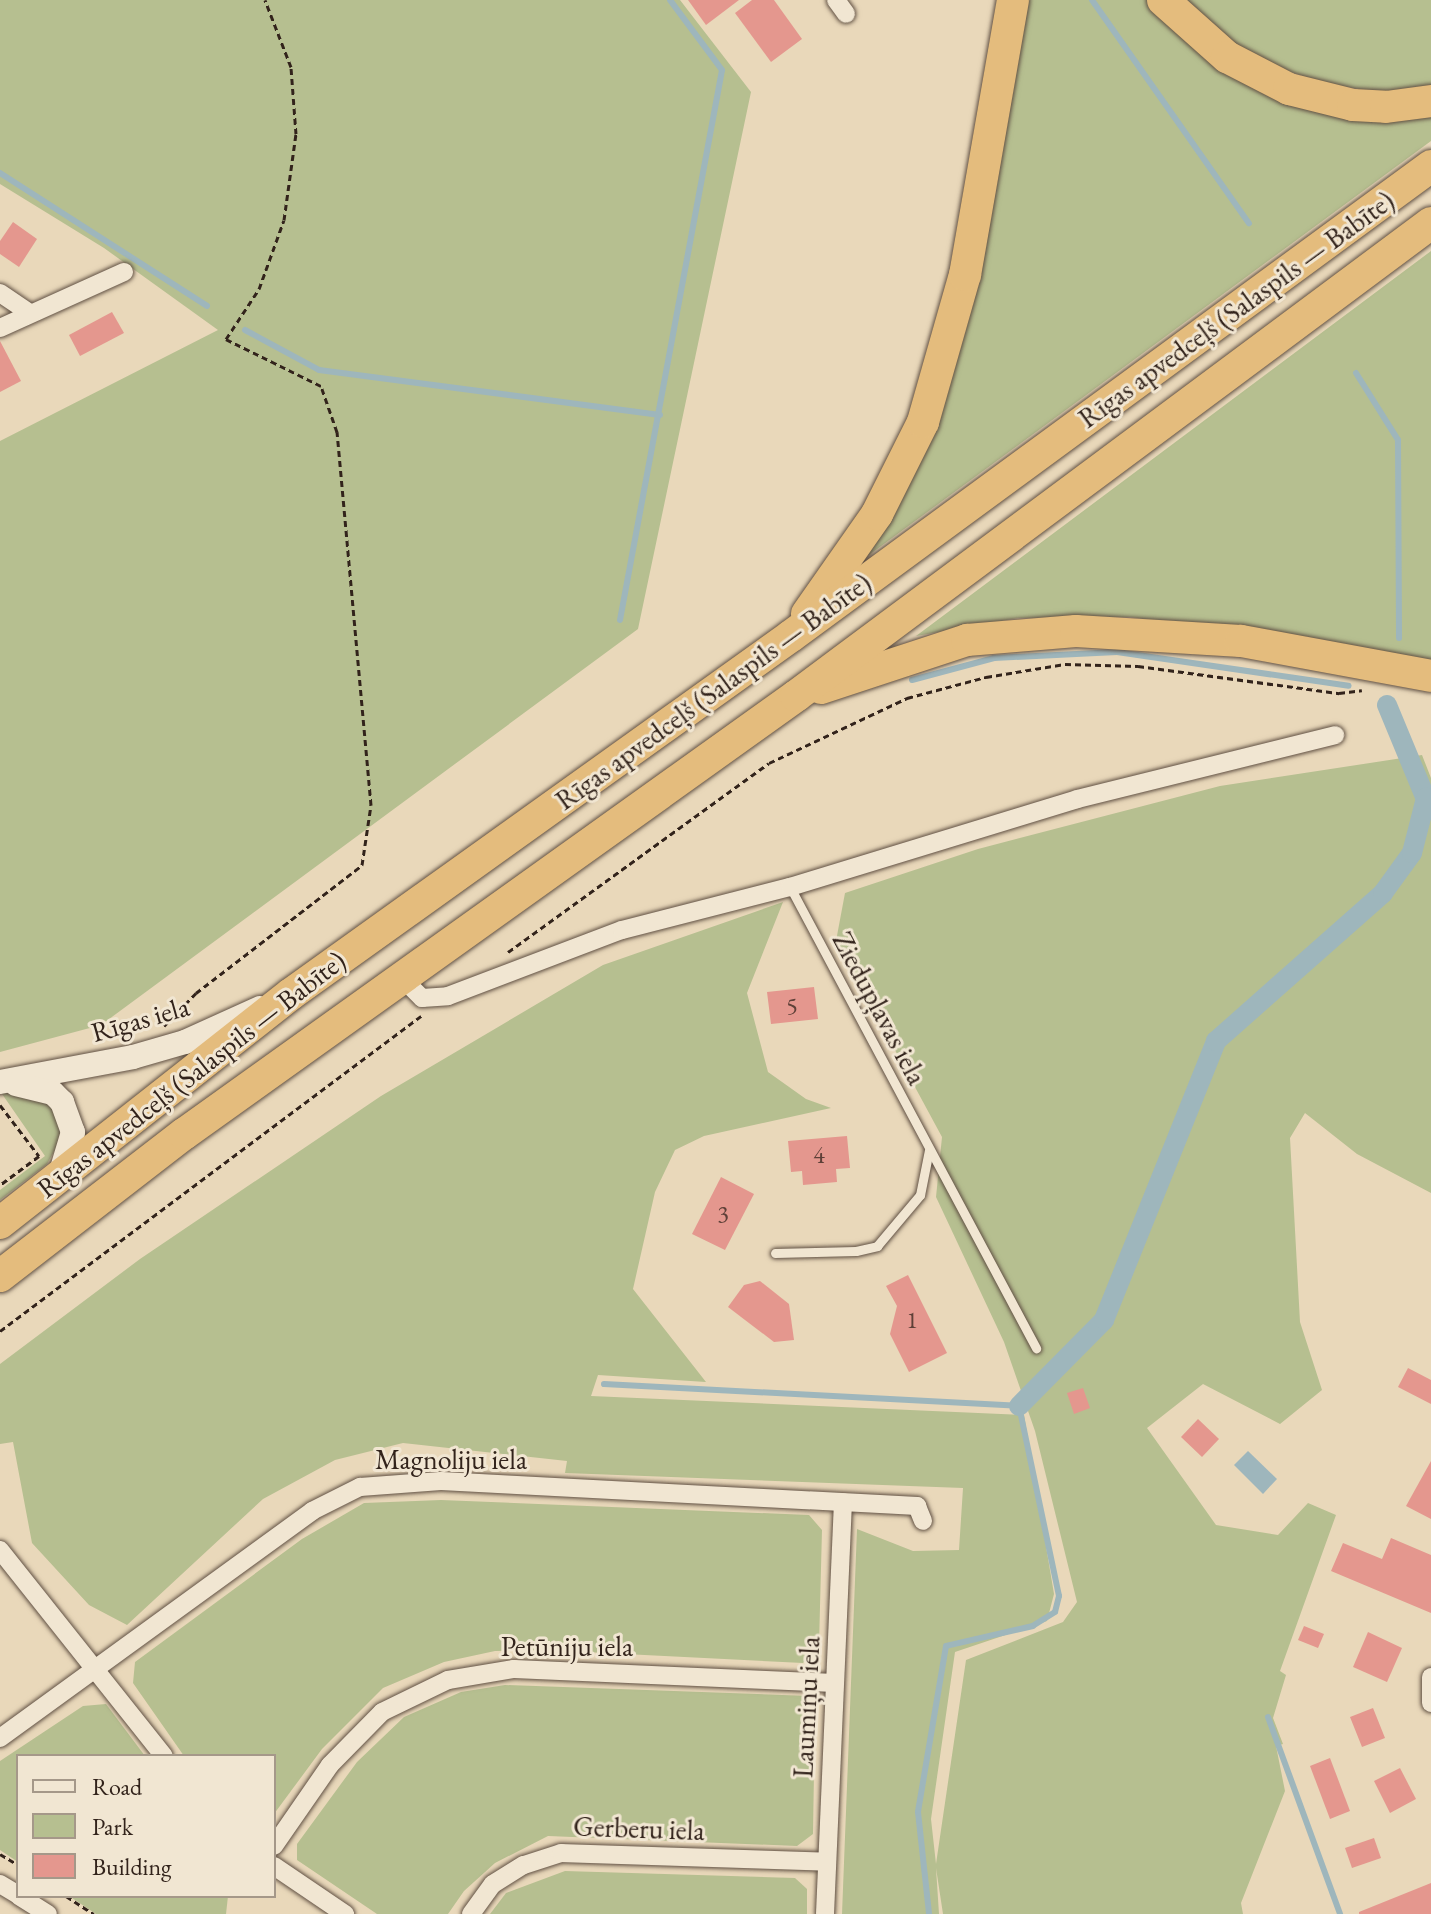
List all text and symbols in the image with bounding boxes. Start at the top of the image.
street label: Rīgas apvedceļš (Salaspils — Babīte) [1072,183,1400,435]
street label: Rīgas apvedceļš (Salaspils — Babīte) [549,565,877,817]
street label: Ziedupļavas iela [826,926,934,1090]
street label: Rīgas apvedceļš (Salaspils — Babīte) [30,943,352,1205]
street label: Rīgas iela [87,989,193,1049]
house number: 5 [786,992,798,1020]
house number: 4 [813,1141,825,1169]
house number: 3 [717,1200,729,1228]
house number: 1 [906,1306,918,1334]
street label: Magnoliju iela [375,1442,527,1476]
street label: Petūniju iela [501,1629,633,1663]
street label: Laumiņu iela [786,1635,826,1779]
legend [16,1754,276,1898]
text: Road [92,1771,142,1802]
street label: Gerberu iela [573,1809,705,1847]
text: Park [92,1811,133,1842]
text: Building [92,1851,172,1882]

